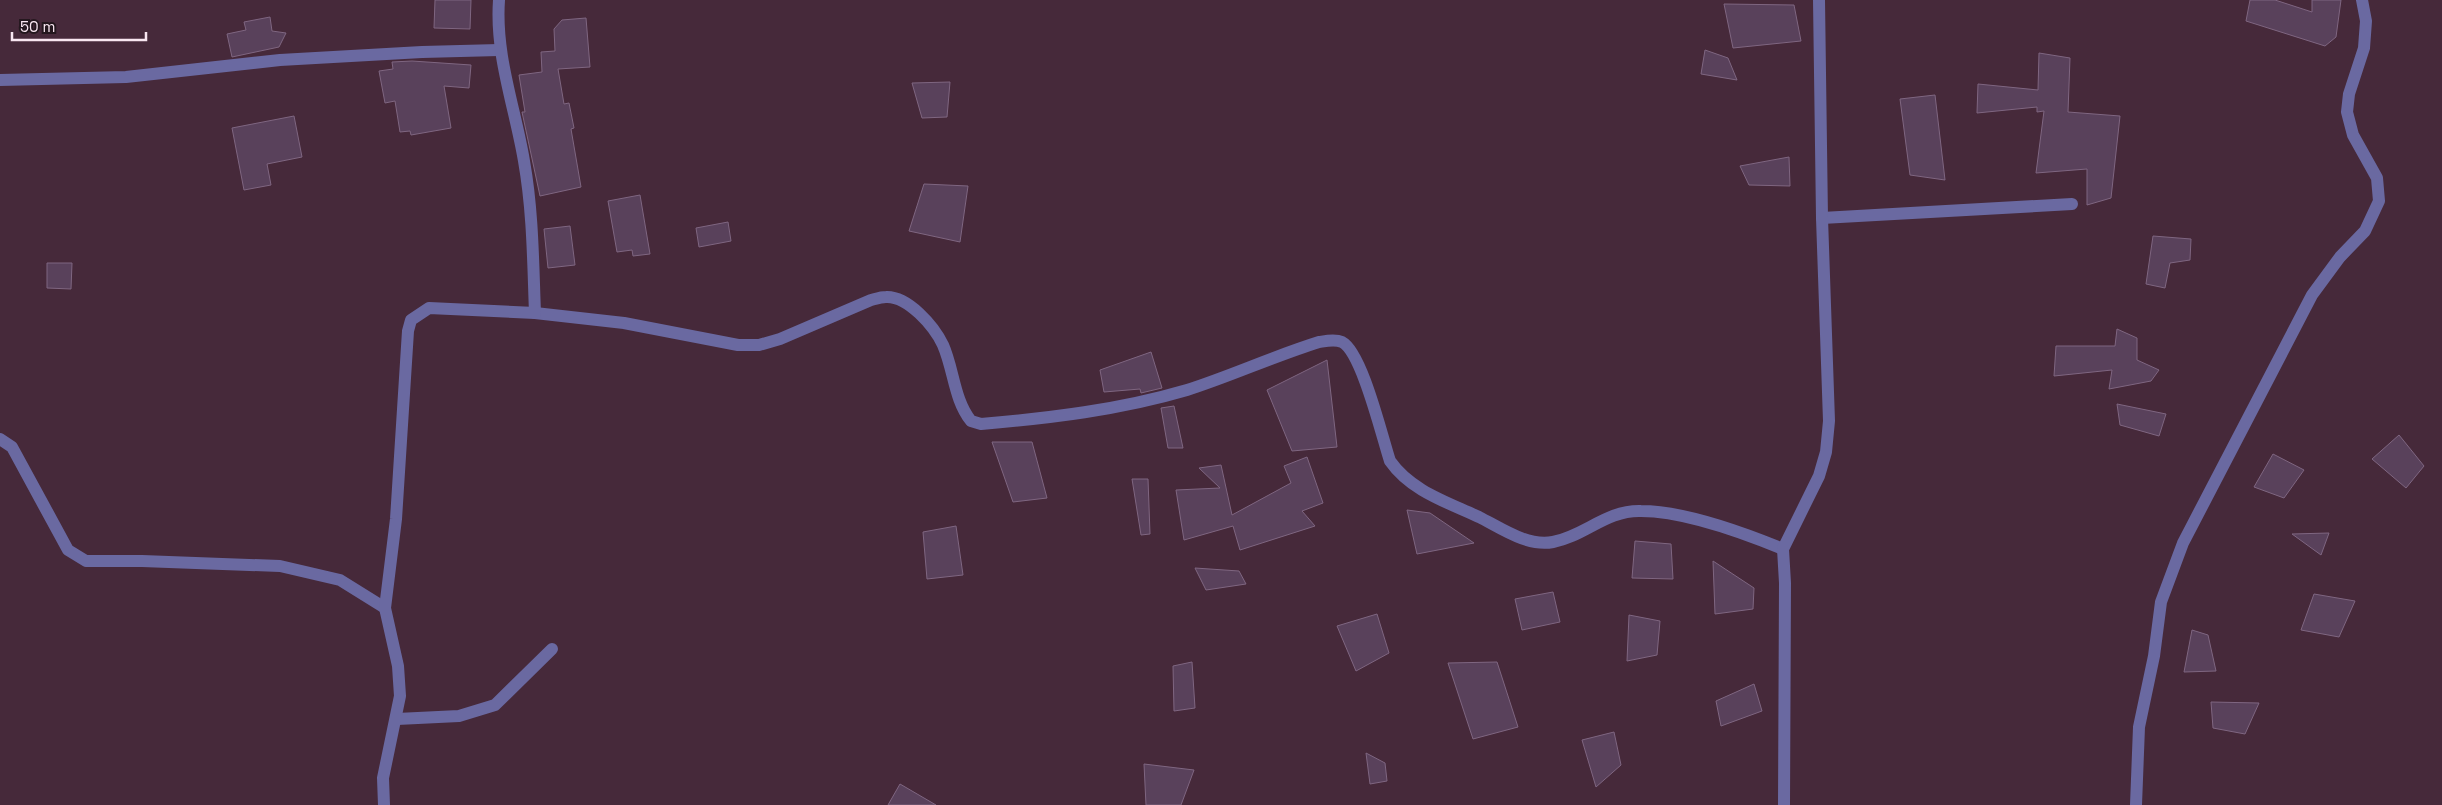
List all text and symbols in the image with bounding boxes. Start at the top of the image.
scale bar [12,10,146,42]
text: 50 m [20,17,55,36]

